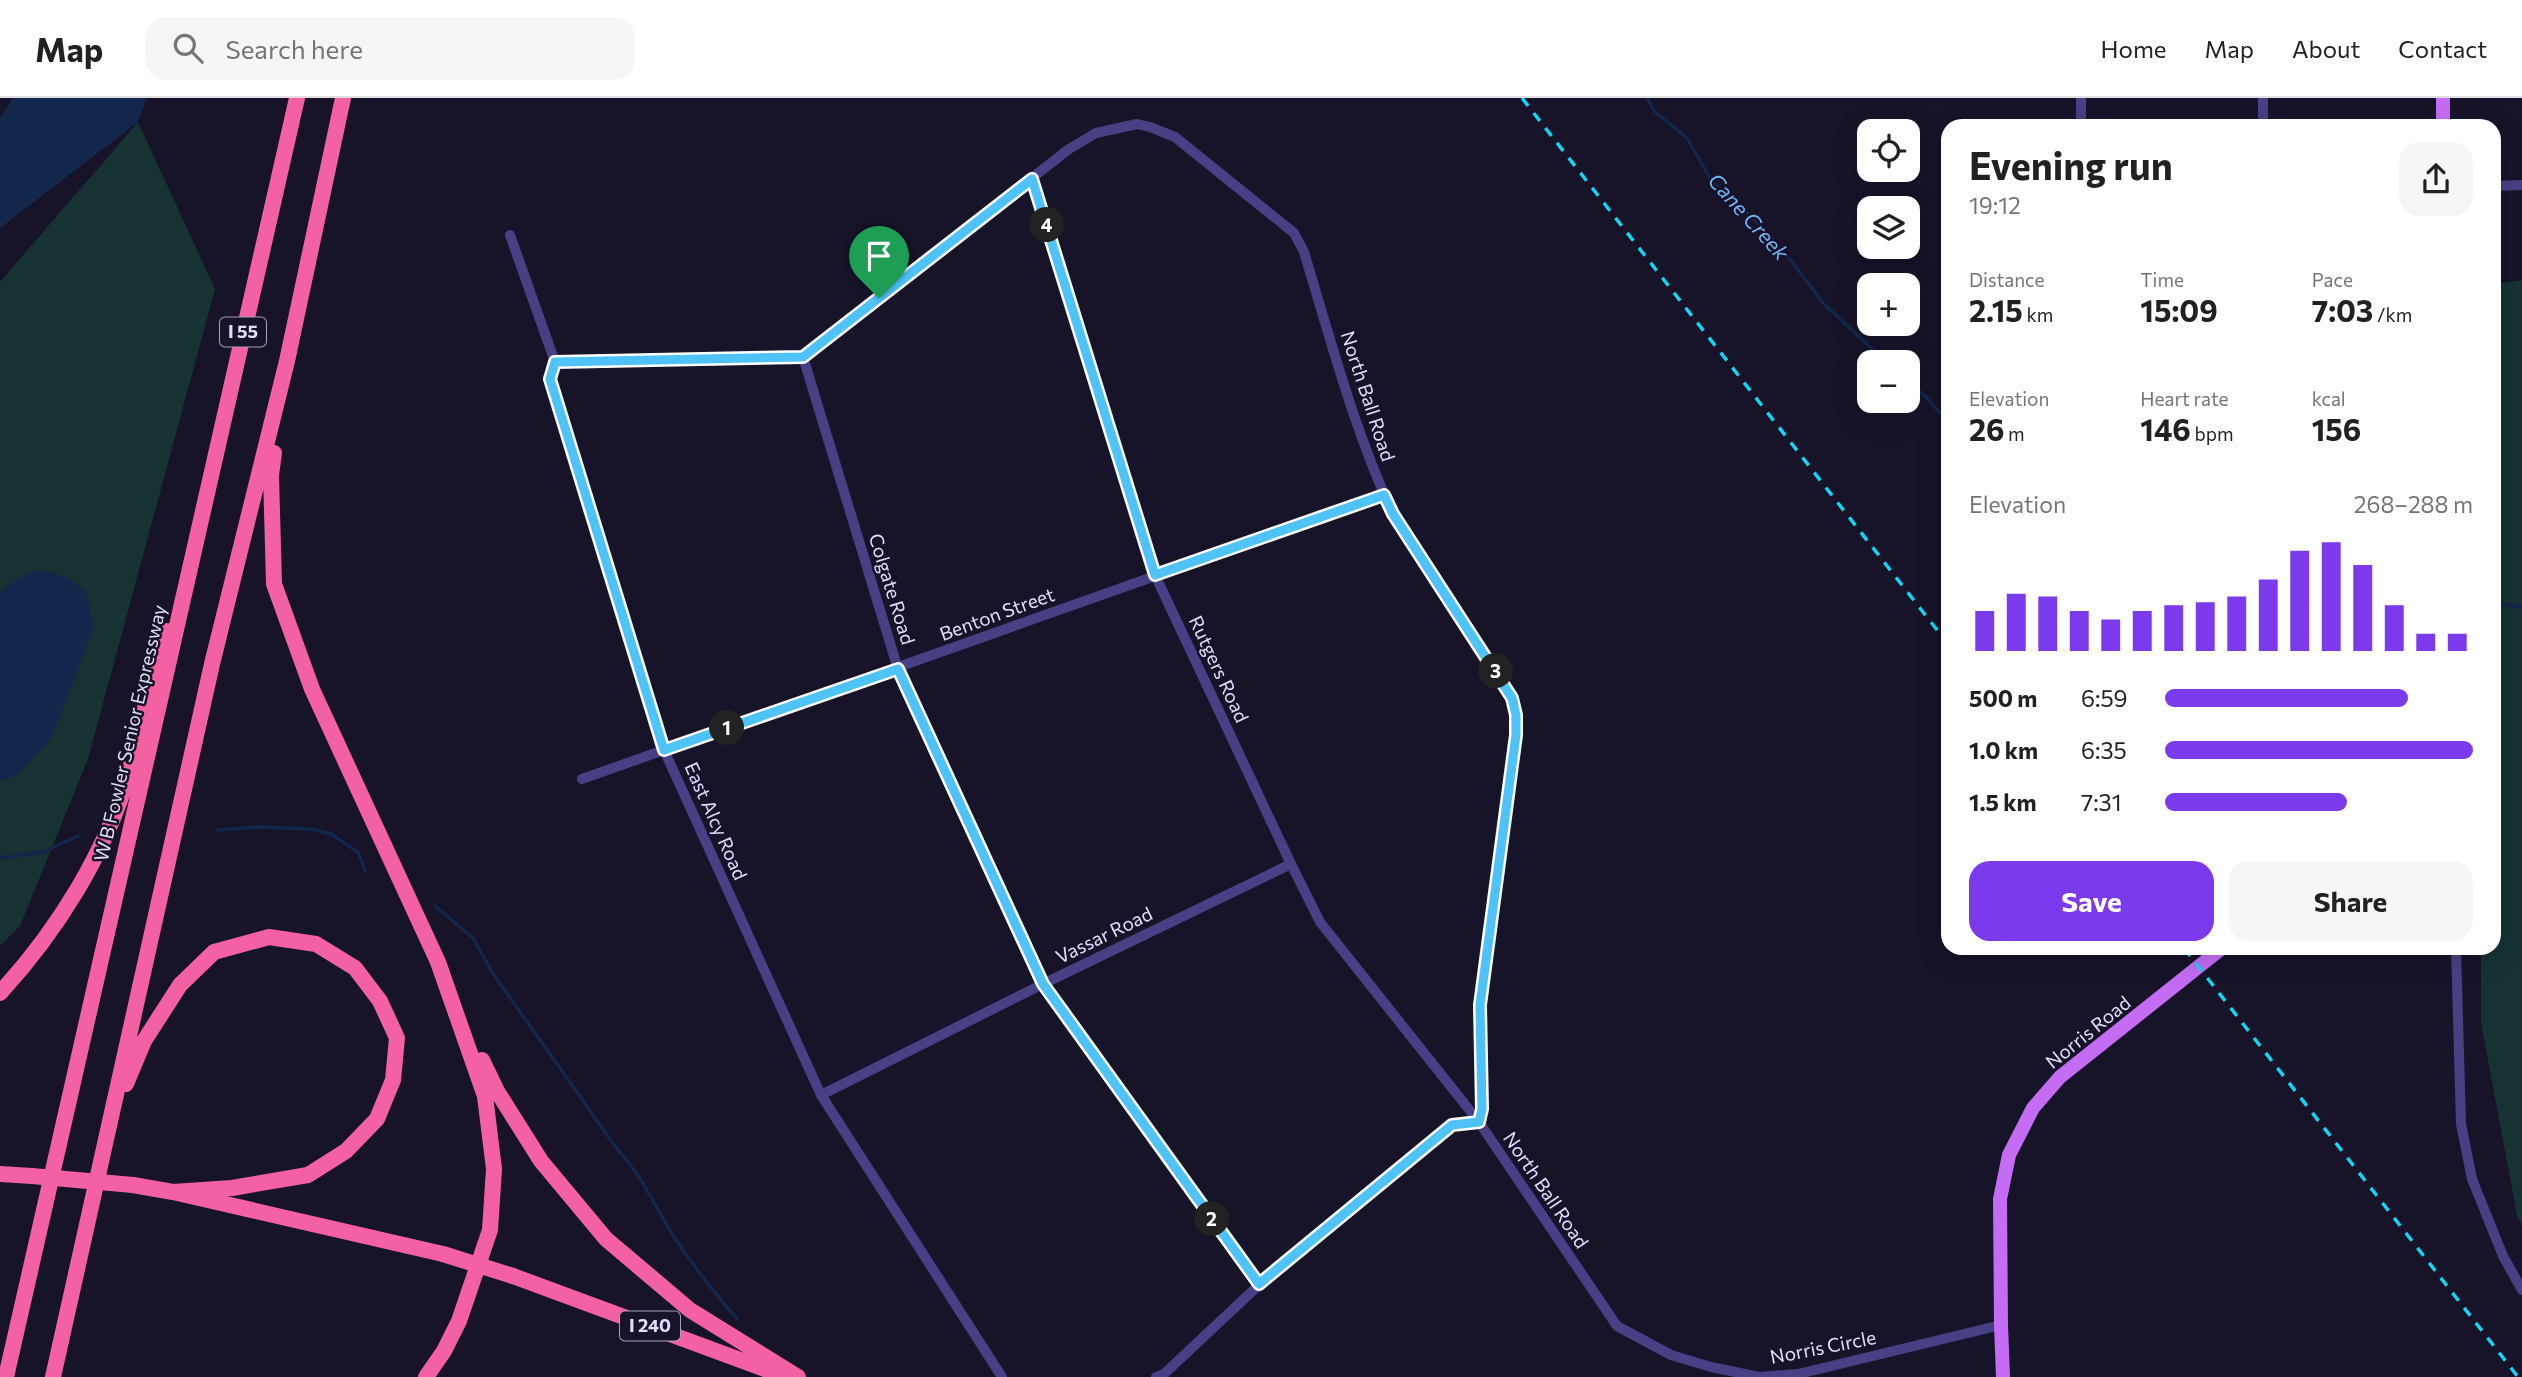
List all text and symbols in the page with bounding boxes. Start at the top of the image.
search box [145,17,635,80]
text: Map [35,28,103,69]
icon: search [169,29,207,67]
text: Search here [225,33,363,64]
text: Home [2101,34,2167,63]
text: Map [2205,34,2254,63]
text: About [2292,34,2360,63]
text: Contact [2398,34,2487,63]
map controls [1857,119,1920,413]
button: locate [1857,119,1920,182]
text: Evening run [1969,141,2173,188]
button: share [2399,142,2473,216]
water label: Cane Creek [1704,167,1795,265]
text: 19:12 [1969,191,2021,219]
button: layers [1857,196,1920,259]
pin: 4 [1030,208,1064,242]
text: 4 [1041,213,1052,236]
pin [849,226,909,298]
icon: arrive [860,237,898,275]
text: Distance [1969,268,2045,291]
text: Time [2140,268,2184,291]
text: Pace [2312,268,2353,291]
button: + [1857,273,1920,336]
text: 2.15 [1969,291,2023,328]
text: 15:09 [2140,291,2218,328]
text: 7:03 [2312,291,2373,328]
text: km [2023,303,2053,326]
text: /km [2373,303,2412,326]
road number: I 55 [220,318,266,346]
street label: North Ball Road [1337,328,1400,464]
button: − [1857,350,1920,413]
text: Elevation [1969,387,2049,410]
text: Heart rate [2140,387,2229,410]
text: kcal [2312,387,2346,410]
text: 26 [1969,410,2004,447]
text: 146 [2140,410,2191,447]
text: 156 [2312,410,2361,447]
text: m [2004,422,2025,445]
text: bpm [2191,422,2234,445]
text: Elevation [1969,490,2066,518]
text: 268–288 m [2354,490,2473,518]
street label: Colgate Road [865,531,920,647]
street label: Benton Street [936,582,1058,645]
street label: W B Fowler Senior Expressway [89,602,170,863]
street label: Rutgers Road [1185,612,1254,726]
pin: 3 [1478,654,1514,688]
text: 3 [1490,659,1501,682]
text: 500 m [1969,684,2037,712]
text: 6:59 [2081,684,2128,712]
pin: 1 [710,710,744,746]
text: 1 [722,716,731,739]
text: 1.0 km [1969,736,2038,764]
text: 6:35 [2081,736,2127,764]
street label: East Alcy Road [680,758,753,883]
text: 1.5 km [1969,788,2037,816]
text: 7:31 [2081,788,2122,816]
button: Save [1969,861,2214,941]
button: Share [2228,861,2473,941]
street label: Vassar Road [1052,901,1156,968]
street label: Norris Road [2041,990,2135,1073]
street label: North Ball Road [1499,1127,1594,1252]
pin: 2 [1194,1202,1230,1236]
text: 2 [1206,1207,1217,1230]
road number: I 240 [620,1311,680,1340]
street label: Norris Circle [1768,1325,1878,1368]

